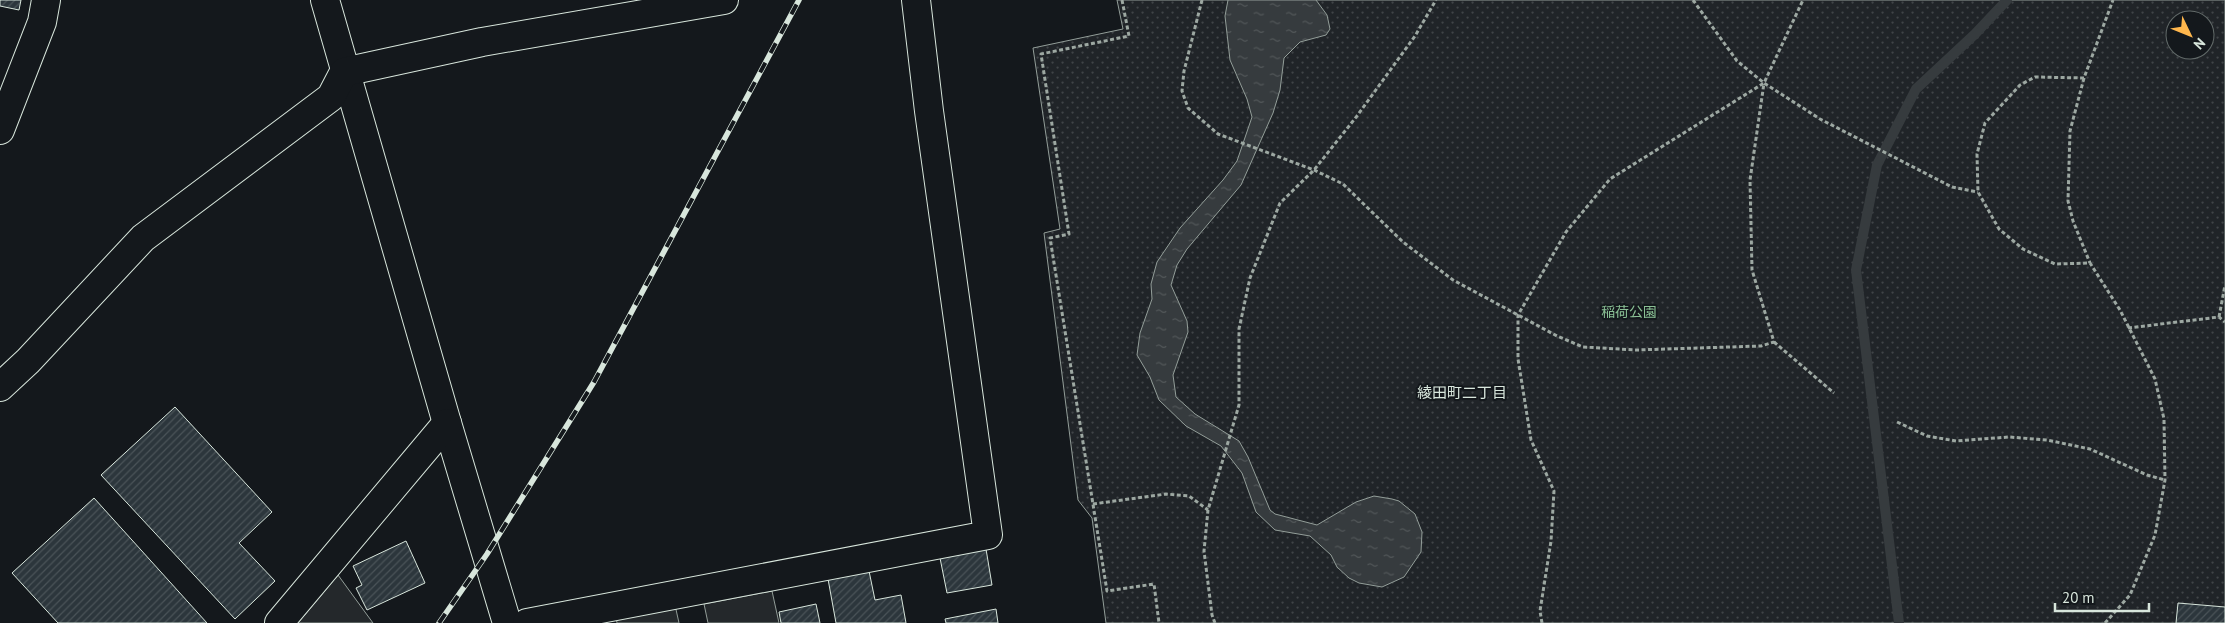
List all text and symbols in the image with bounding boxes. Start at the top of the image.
north arrow [2165,10,2215,60]
text: N [2190,34,2209,53]
park label: 稲荷公園 [1601,303,1657,321]
district label: 綾田町二丁目 [1417,383,1507,402]
scale bar [2055,580,2149,612]
text: 20 m [2062,588,2095,607]

